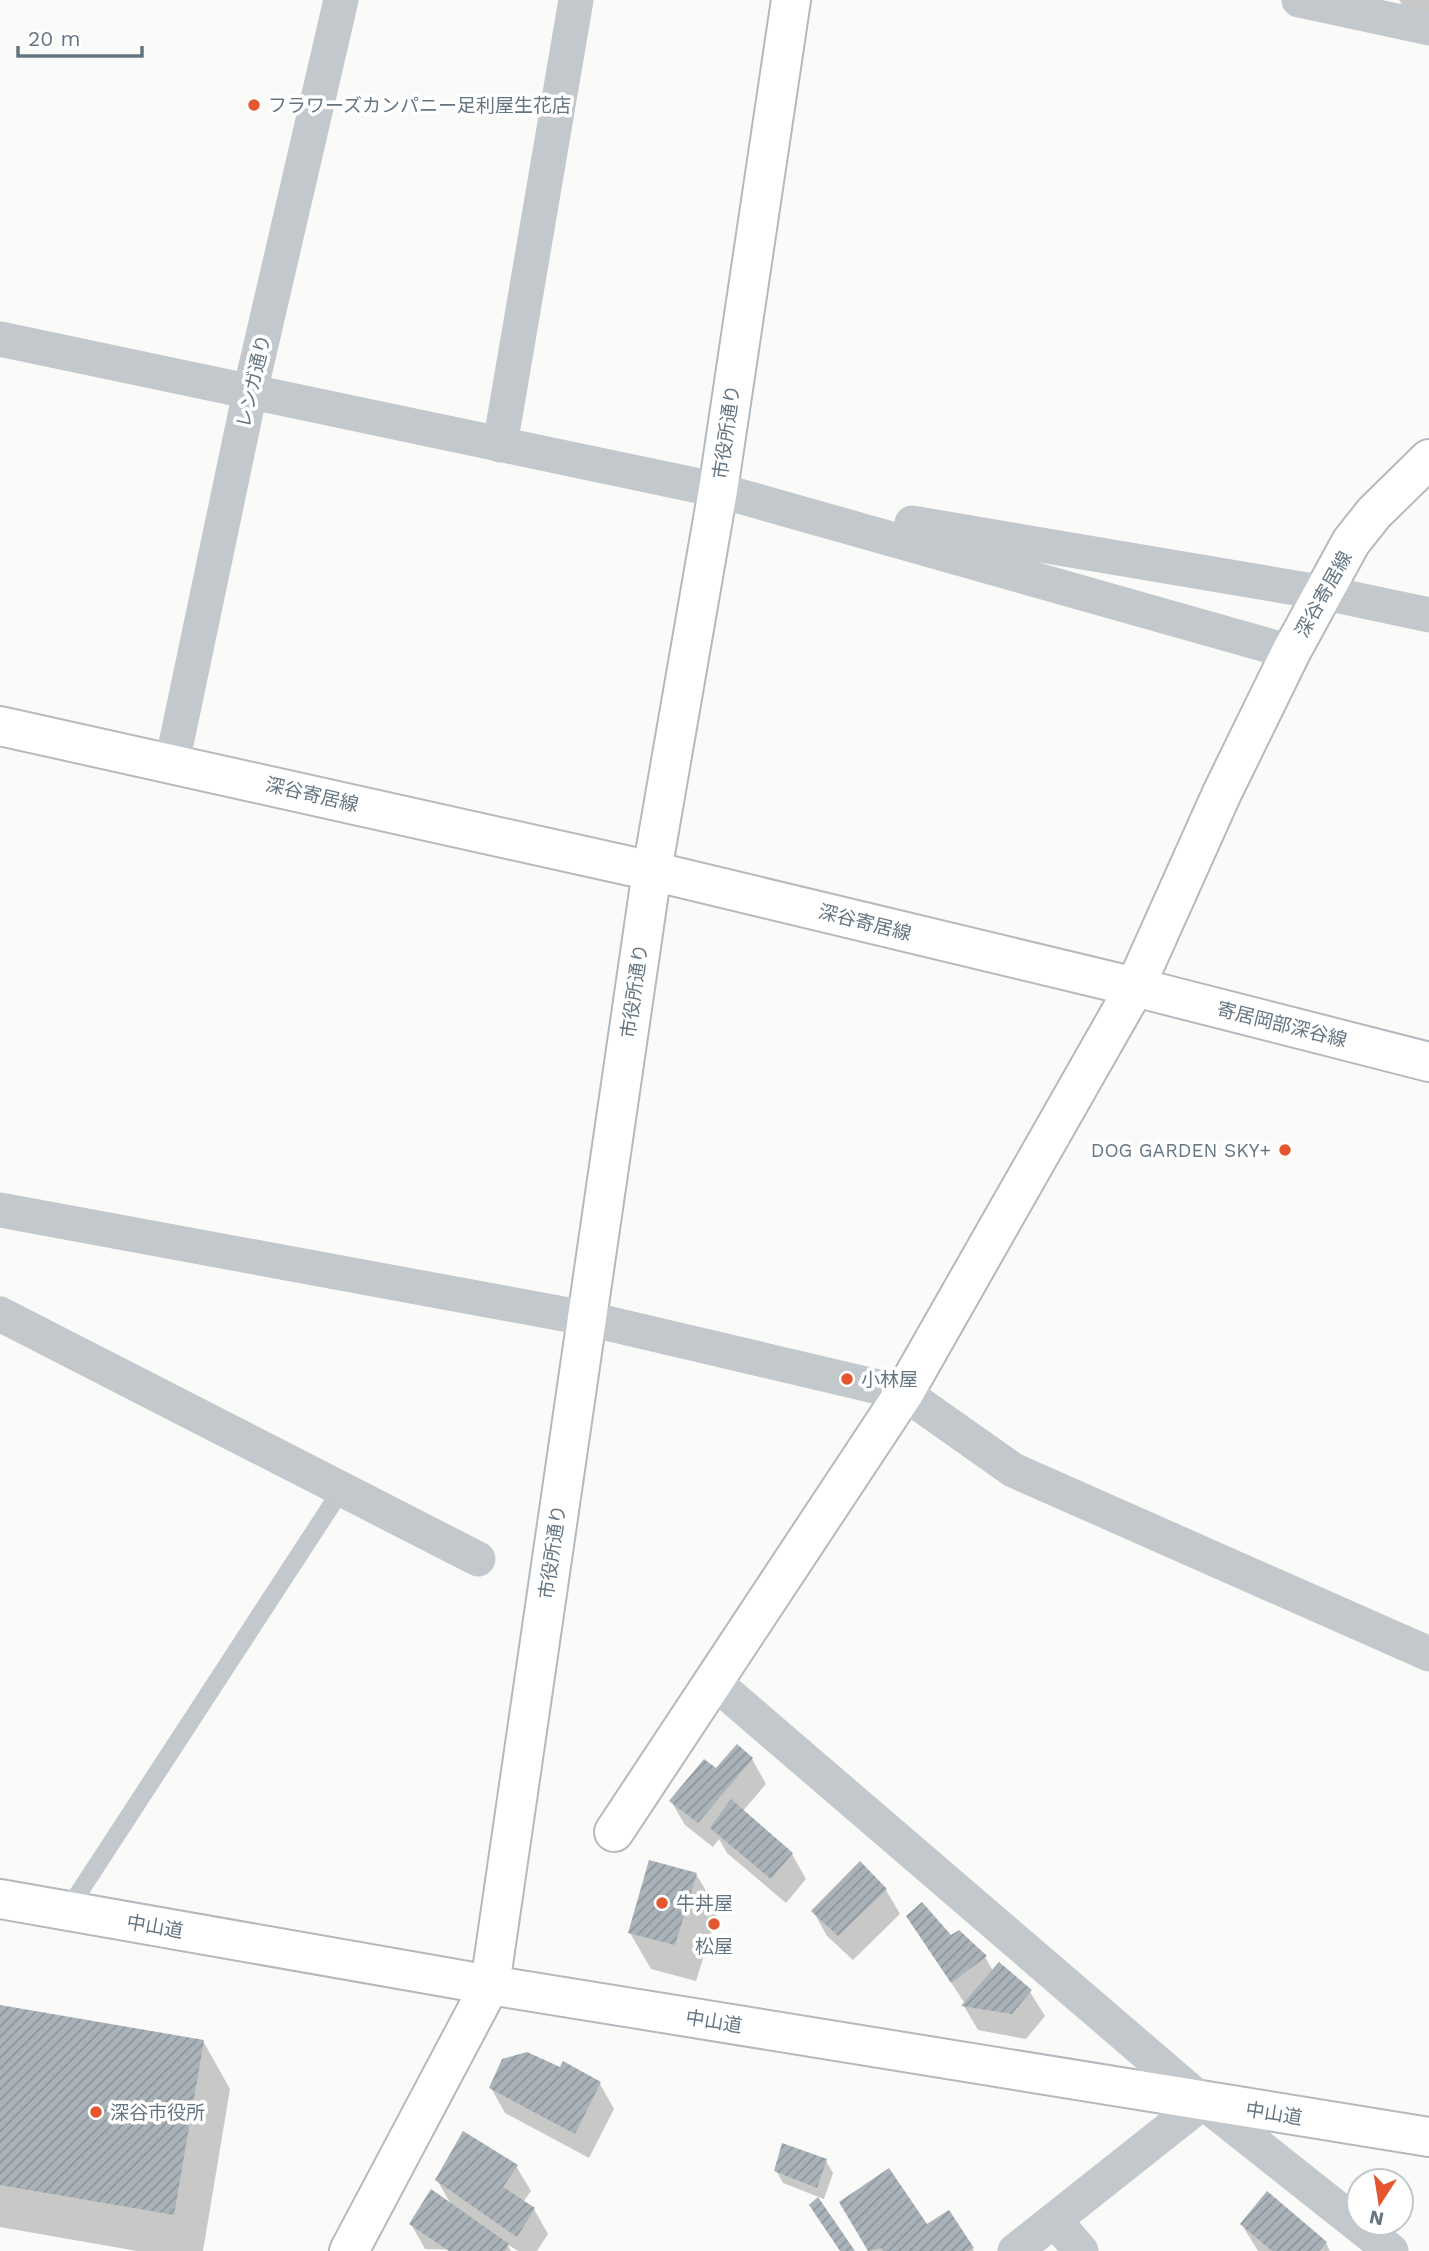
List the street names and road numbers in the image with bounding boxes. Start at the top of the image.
street label: レンガ通り [232,332,275,430]
street label: 市役所通り [708,383,744,481]
street label: 深谷寄居線 [1290,547,1357,641]
street label: 深谷寄居線 [263,773,361,816]
street label: 深谷寄居線 [816,900,914,945]
street label: 市役所通り [616,942,652,1040]
street label: 寄居岡部深谷線 [1215,997,1349,1052]
street label: 市役所通り [534,1503,570,1601]
street label: 中山道 [125,1910,185,1943]
street label: 中山道 [684,2006,744,2037]
street label: 中山道 [1244,2098,1304,2129]

